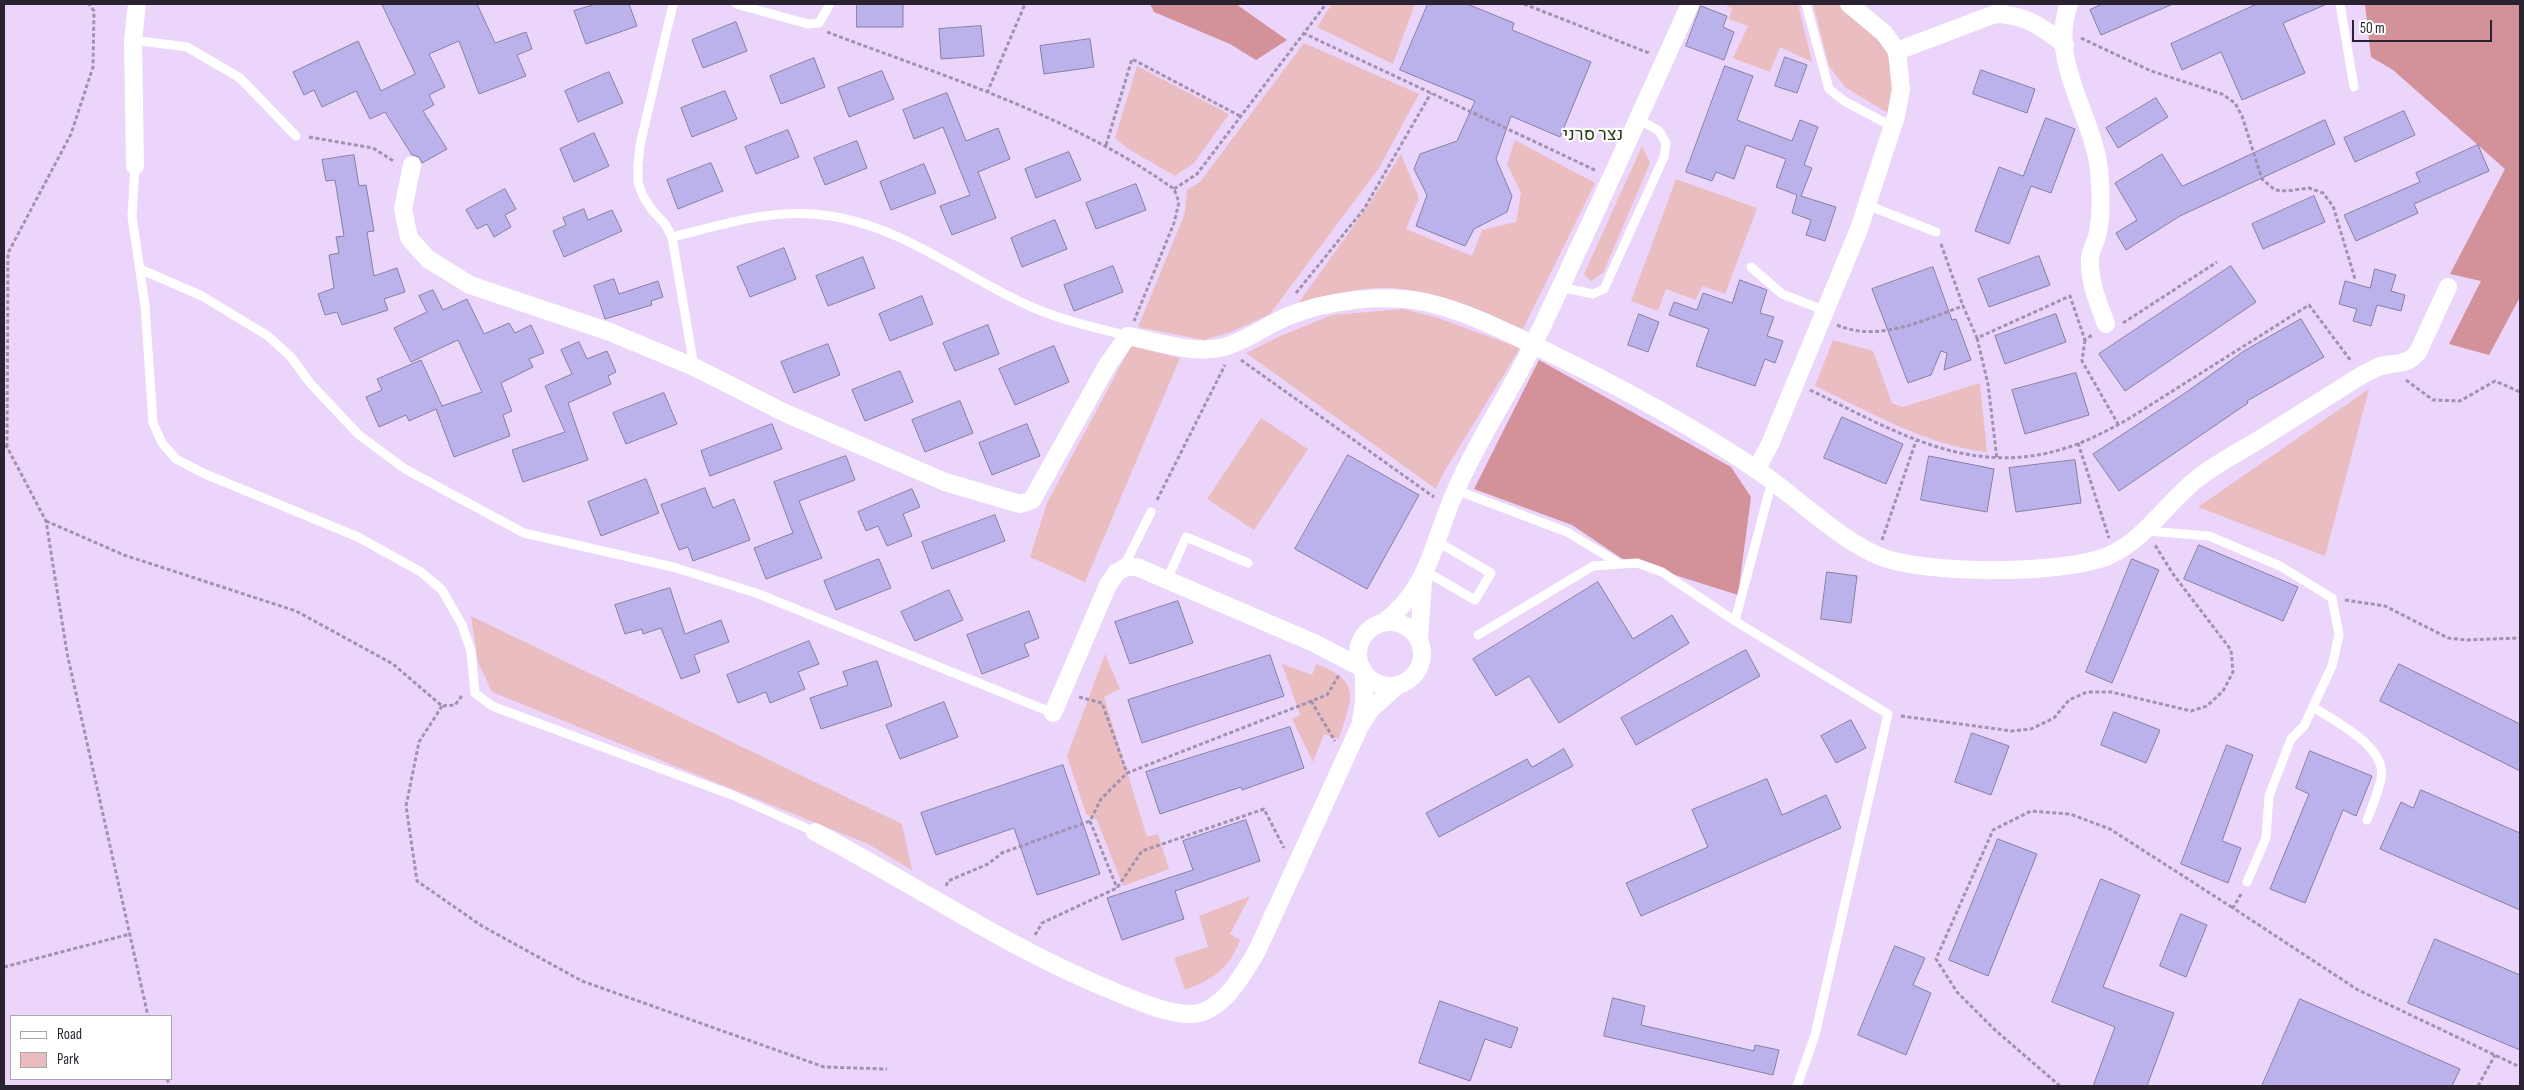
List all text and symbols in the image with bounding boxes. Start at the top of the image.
scale bar [2354,10,2494,42]
text: 50 m [2360,19,2385,38]
district label: נצר סרני [1563,124,1623,146]
legend [10,1015,172,1080]
text: Road [57,1025,82,1044]
text: Park [57,1050,79,1069]

